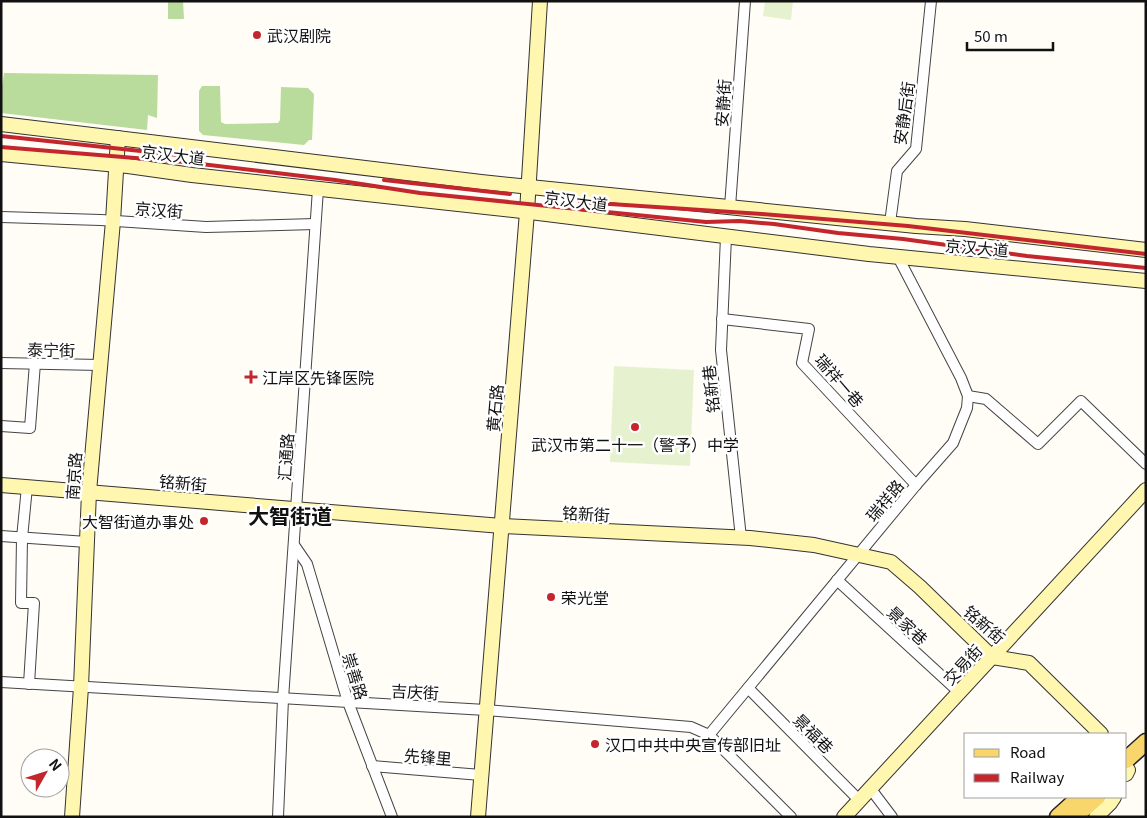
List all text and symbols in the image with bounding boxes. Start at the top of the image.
scale bar [967,20,1053,52]
place label: 武汉剧院 [267,23,331,47]
text: 50 m [974,25,1008,46]
marker: 武汉剧院 [251,29,263,41]
street label: 安静街 [708,78,736,128]
street label: 安静后街 [887,80,919,146]
street label: 京汉大道 [140,138,206,170]
street label: 京汉大道 [543,184,609,216]
street label: 京汉街 [134,195,184,223]
street label: 京汉大道 [944,232,1010,262]
street label: 泰宁街 [27,337,75,361]
street label: 瑞祥一巷 [810,348,870,412]
street label: 铭新巷 [696,364,724,414]
place label: 江岸区先锋医院 [262,365,374,389]
marker: 江岸区先锋医院 [244,370,258,384]
street label: 黄石路 [480,383,508,433]
marker: 武汉市第二十一（警予）中学 [629,421,641,433]
street label: 汇通路 [271,432,299,482]
place label: 武汉市第二十一（警予）中学 [531,432,739,456]
street label: 南京路 [59,451,87,501]
street label: 铭新街 [158,468,208,496]
street label: 瑞祥路 [859,474,909,526]
district label: 大智街道 [248,500,332,530]
street label: 铭新街 [561,500,611,526]
place label: 大智街道办事处 [82,509,194,533]
marker: 大智街道办事处 [198,515,210,527]
place label: 荣光堂 [561,585,609,609]
marker: 荣光堂 [545,591,557,603]
street label: 铭新街 [959,599,1011,649]
street label: 景家巷 [882,600,934,650]
street label: 交易街 [937,638,987,690]
street label: 崇善路 [338,650,374,702]
street label: 吉庆街 [390,678,440,704]
street label: 景福巷 [789,708,839,758]
place label: 汉口中共中央宣传部旧址 [605,732,781,756]
legend [964,733,1127,798]
marker: 汉口中共中央宣传部旧址 [589,738,601,750]
text: Road [1010,741,1046,762]
street label: 先锋里 [403,742,453,770]
north arrow [20,748,70,798]
text: N [45,754,67,775]
text: Railway [1010,766,1065,787]

